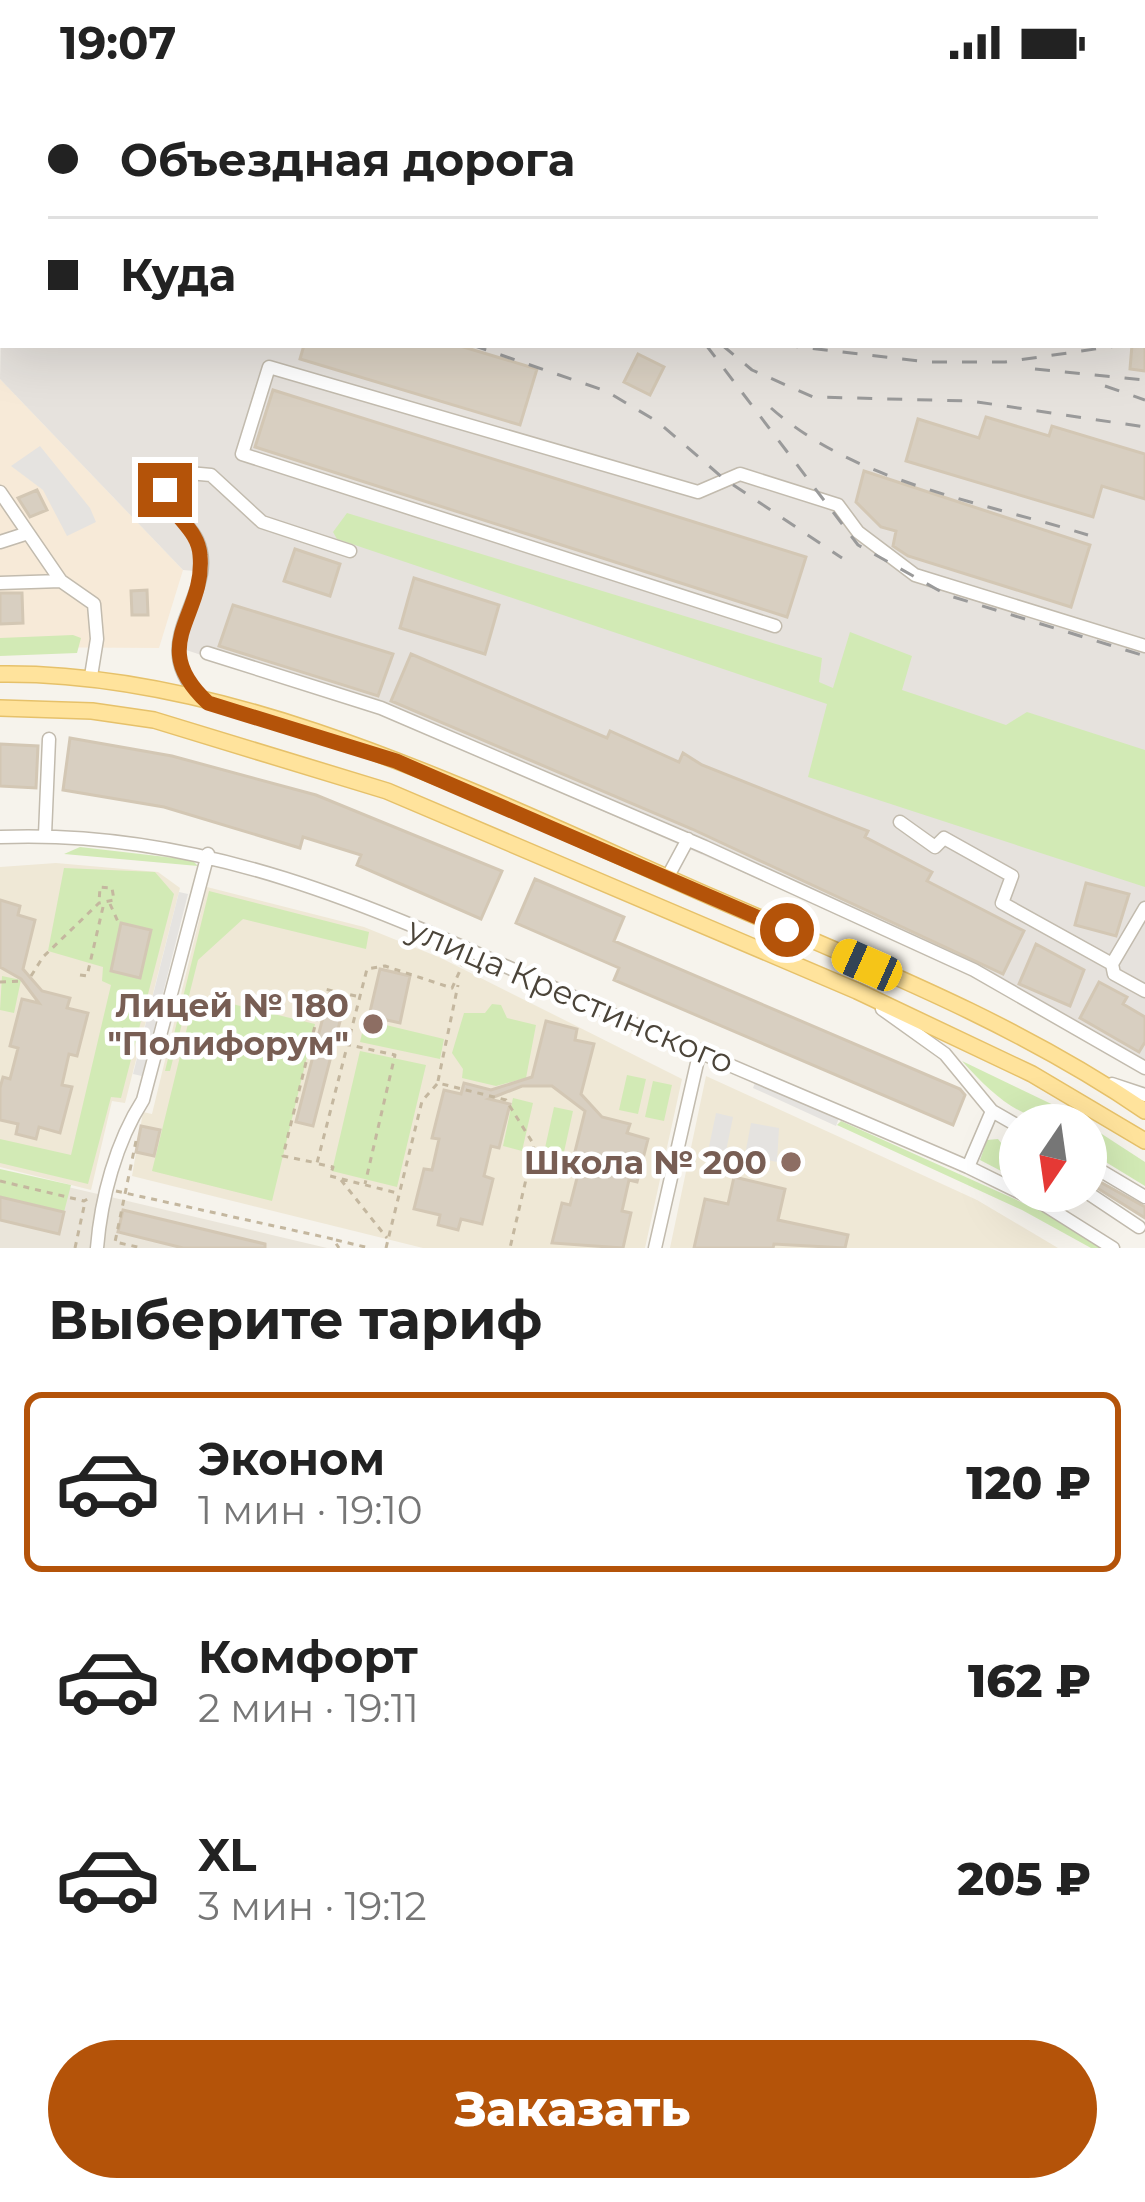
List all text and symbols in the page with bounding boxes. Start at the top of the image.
text: 19:07 [60,15,176,70]
text: Объездная дорога [120,132,575,187]
text: Куда [120,247,236,302]
route end [138,463,192,517]
route start [760,903,814,957]
street label: улица Крестинского [401,908,740,1082]
car [827,934,907,996]
place label: Лицей № 180 "Полифорум" [107,985,349,1063]
marker: Лицей № 180 "Полифорум" [360,1011,386,1037]
north arrow [999,1104,1107,1212]
map controls [999,1104,1107,1212]
place label: Школа № 200 [524,1142,767,1182]
marker: Школа № 200 [778,1149,804,1175]
text: Выберите тариф [48,1287,542,1353]
icon: car [54,1428,162,1536]
text: Эконом [198,1431,385,1486]
text: 120 ₽ [966,1455,1091,1510]
text: 1 мин · 19:10 [198,1486,423,1534]
icon: car [54,1626,162,1734]
text: Комфорт [198,1629,418,1684]
text: 162 ₽ [968,1653,1091,1708]
text: 2 мин · 19:11 [198,1684,419,1732]
icon: car [54,1824,162,1932]
text: XL [198,1827,256,1882]
text: 205 ₽ [957,1851,1091,1906]
text: 3 мин · 19:12 [198,1882,427,1930]
button: Заказать [48,2040,1097,2178]

